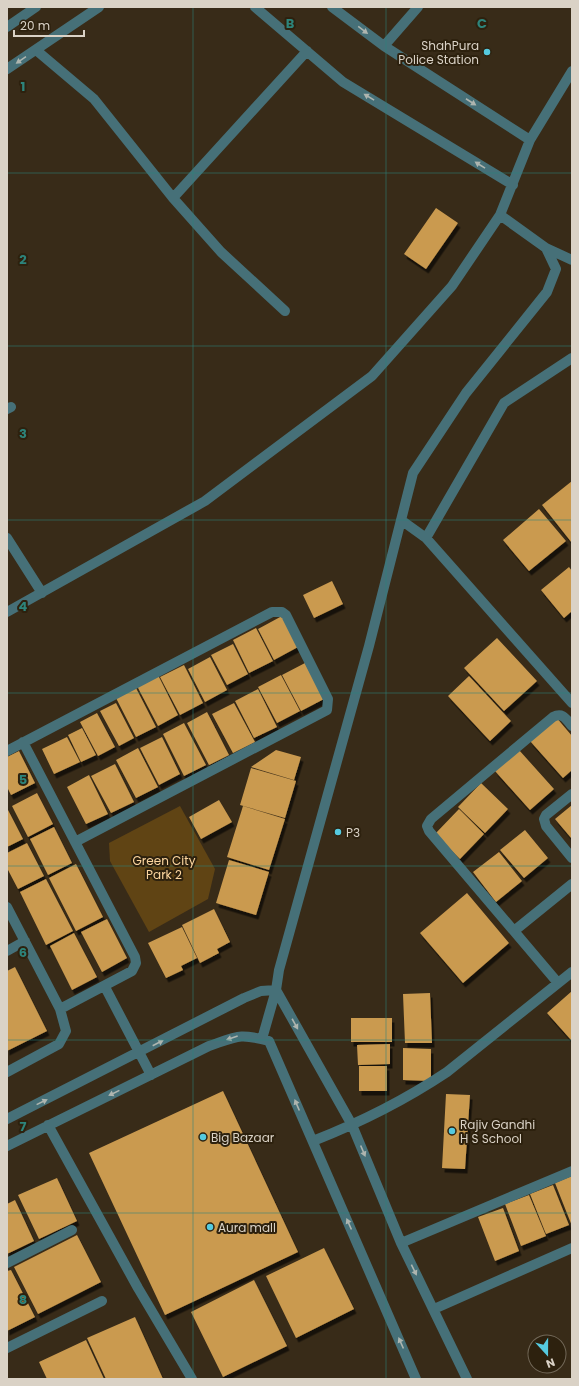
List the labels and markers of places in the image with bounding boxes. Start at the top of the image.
place label: ShahPura Police Station [398,37,479,68]
marker: ShahPura Police Station [482,47,492,57]
place label: P3 [346,824,360,841]
marker: P3 [333,827,343,837]
place label: Rajiv Gandhi H S School [460,1116,535,1147]
marker: Rajiv Gandhi H S School [447,1126,457,1136]
place label: Big Bazaar [211,1129,275,1146]
marker: Big Bazaar [198,1132,208,1142]
place label: Aura mall [218,1219,276,1236]
marker: Aura mall [205,1222,215,1232]

